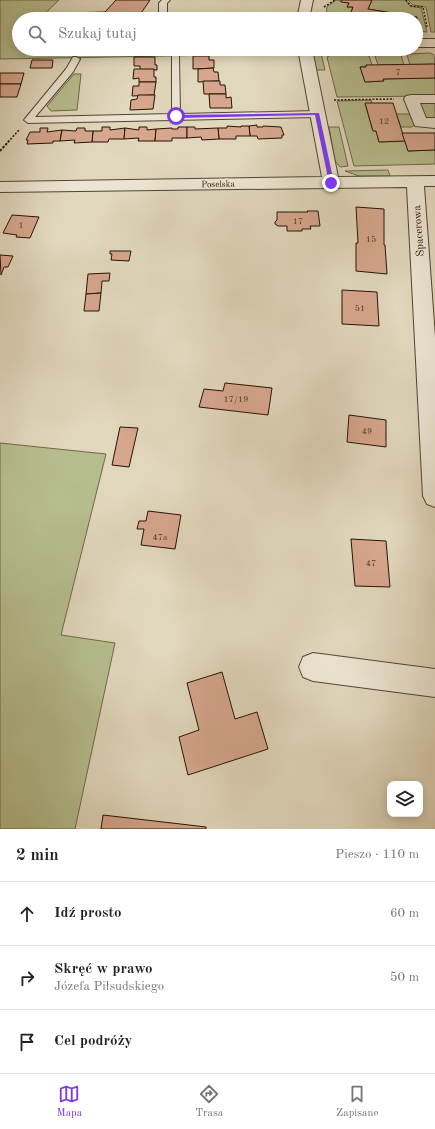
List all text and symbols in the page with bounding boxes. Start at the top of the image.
search box [12,12,423,56]
icon: search [26,23,48,45]
text: Szukaj tutaj [58,27,137,42]
house number: 7 [395,68,401,77]
route start [167,107,185,125]
house number: 12 [379,117,389,126]
route end [322,174,340,192]
street label: Poselska [201,180,235,189]
street label: Spacerowa [412,204,427,257]
house number: 17 [293,217,303,226]
house number: 1 [18,221,24,230]
house number: 15 [366,235,376,244]
house number: 51 [355,304,365,313]
house number: 17/19 [224,395,248,404]
house number: 49 [362,427,372,436]
house number: 47a [153,533,168,542]
house number: 47 [366,559,376,568]
map controls [387,781,423,817]
button: layers [387,781,423,817]
text: 2 min [16,847,59,864]
text: Pieszo · 110 m [335,848,419,861]
icon: ahead [16,903,38,925]
text: Idź prosto [54,906,121,921]
text: 60 m [390,907,419,920]
text: Skręć w prawo [54,962,153,977]
icon: right [16,967,38,989]
text: 50 m [390,971,419,984]
text: Józefa Piłsudskiego [54,980,164,993]
icon: arrive [16,1031,38,1053]
text: Cel podróży [54,1034,132,1049]
tab: Mapa [56,1083,82,1121]
tab: Trasa [195,1083,223,1121]
tab: Zapisane [336,1083,379,1121]

